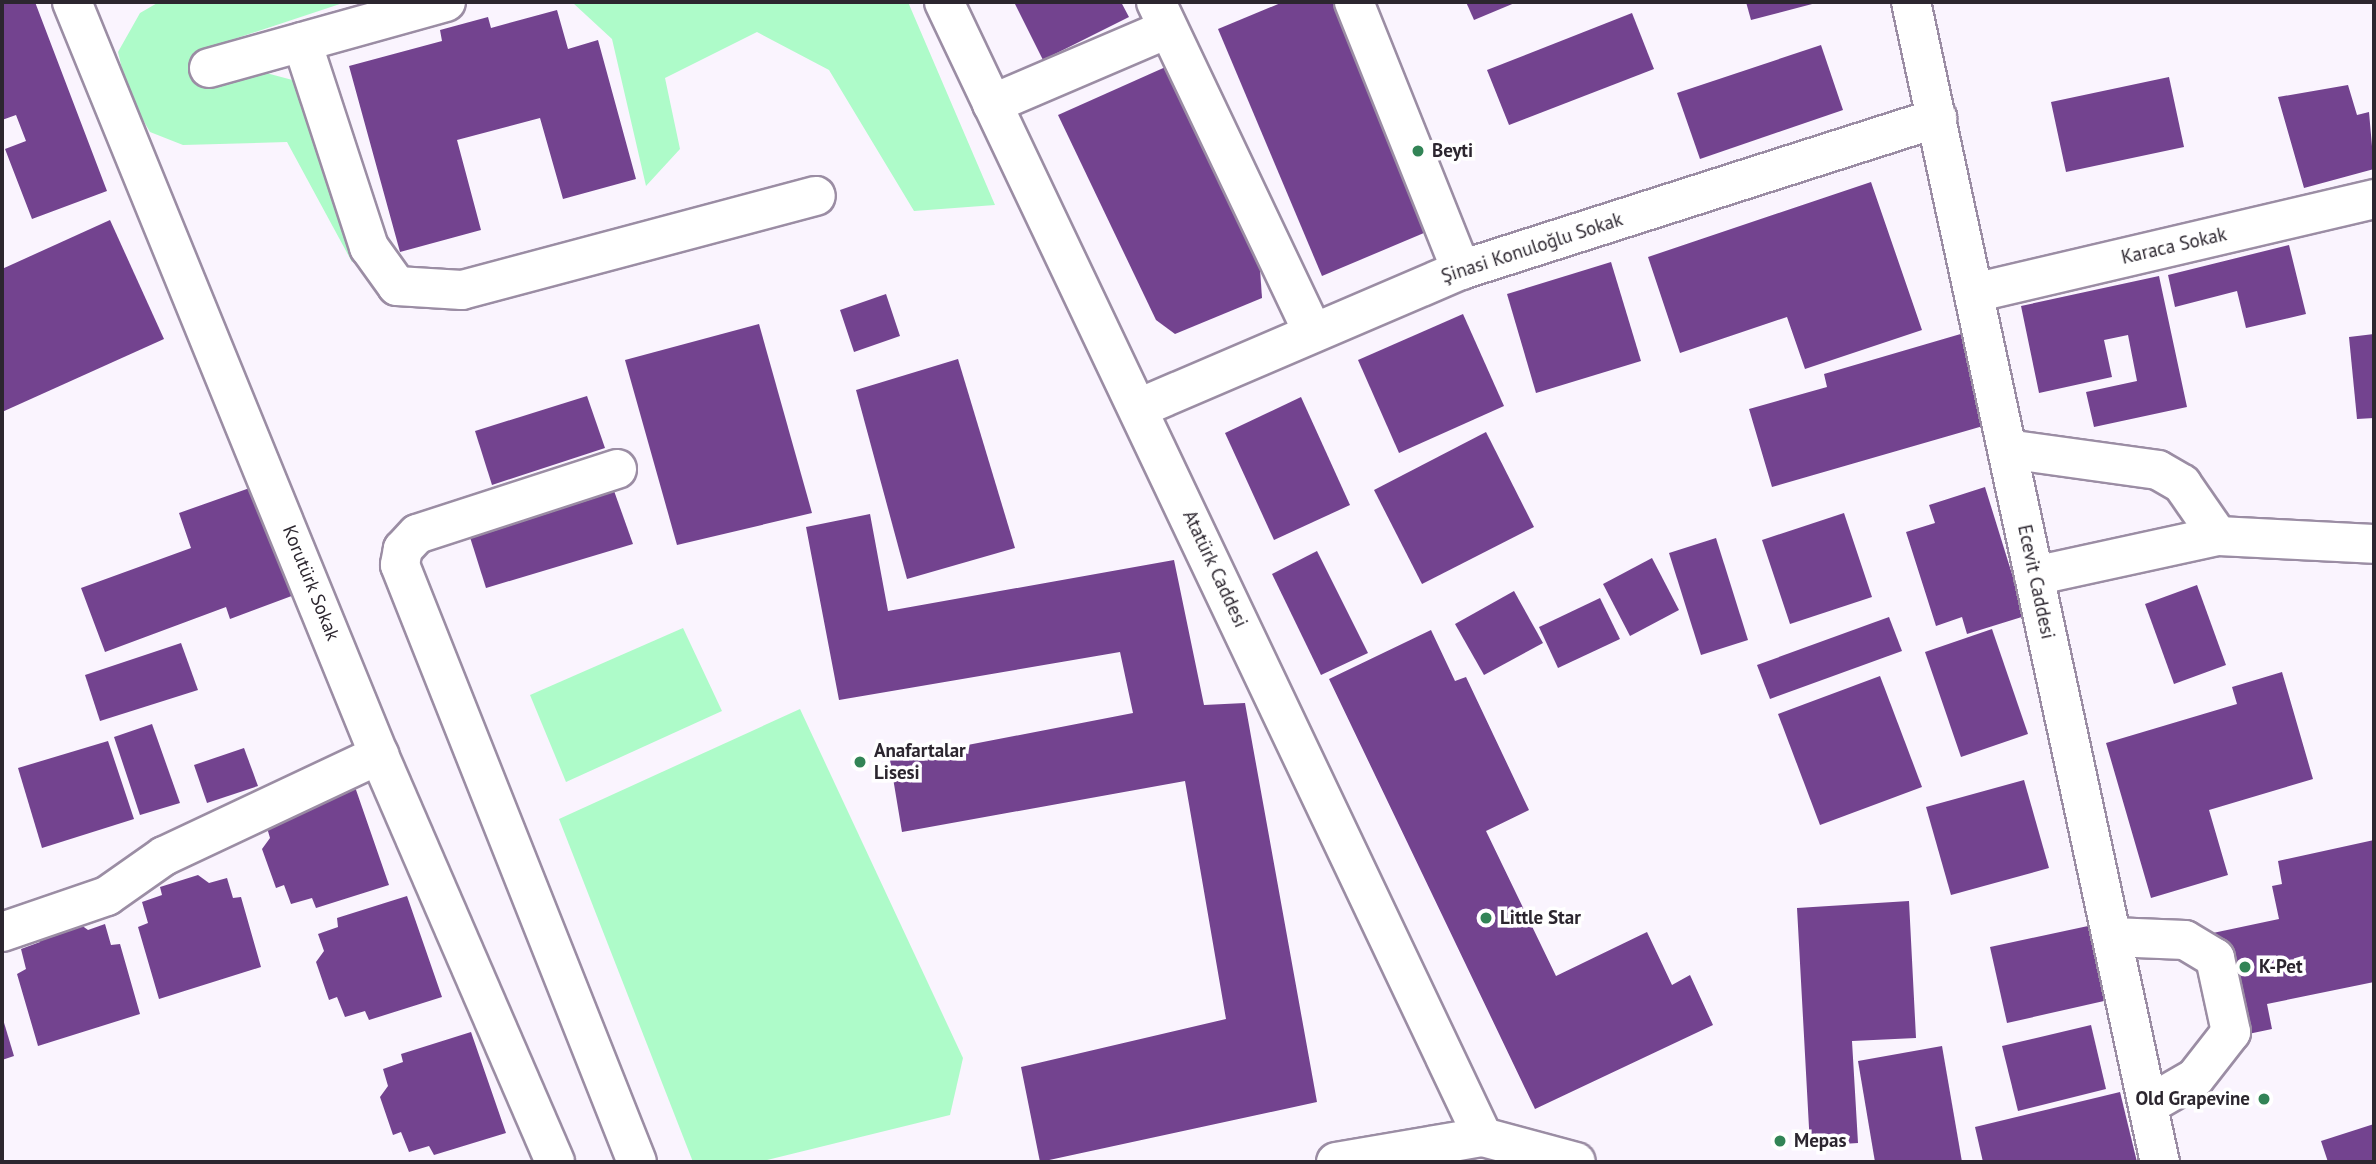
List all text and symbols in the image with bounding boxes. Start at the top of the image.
place label: Beyti [1432,140,1473,162]
marker: Beyti [1410,143,1426,159]
street label: Şinasi Konuloğlu Sokak [1438,208,1626,288]
street label: Karaca Sokak [2119,223,2229,269]
street label: Atatürk Caddesi [1178,507,1252,631]
street label: Korutürk Sokak [277,522,345,644]
street label: Ecevit Caddesi [2013,523,2059,641]
place label: Anafartalar Lisesi [874,740,966,784]
marker: Anafartalar Lisesi [852,754,868,770]
place label: Little Star [1500,907,1581,929]
marker: Little Star [1478,910,1494,926]
place label: K-Pet [2259,956,2303,978]
marker: K-Pet [2237,959,2253,975]
place label: Old Grapevine [2135,1088,2250,1110]
marker: Old Grapevine [2256,1091,2272,1107]
place label: Mepas [1794,1130,1847,1152]
marker: Mepas [1772,1133,1788,1149]

